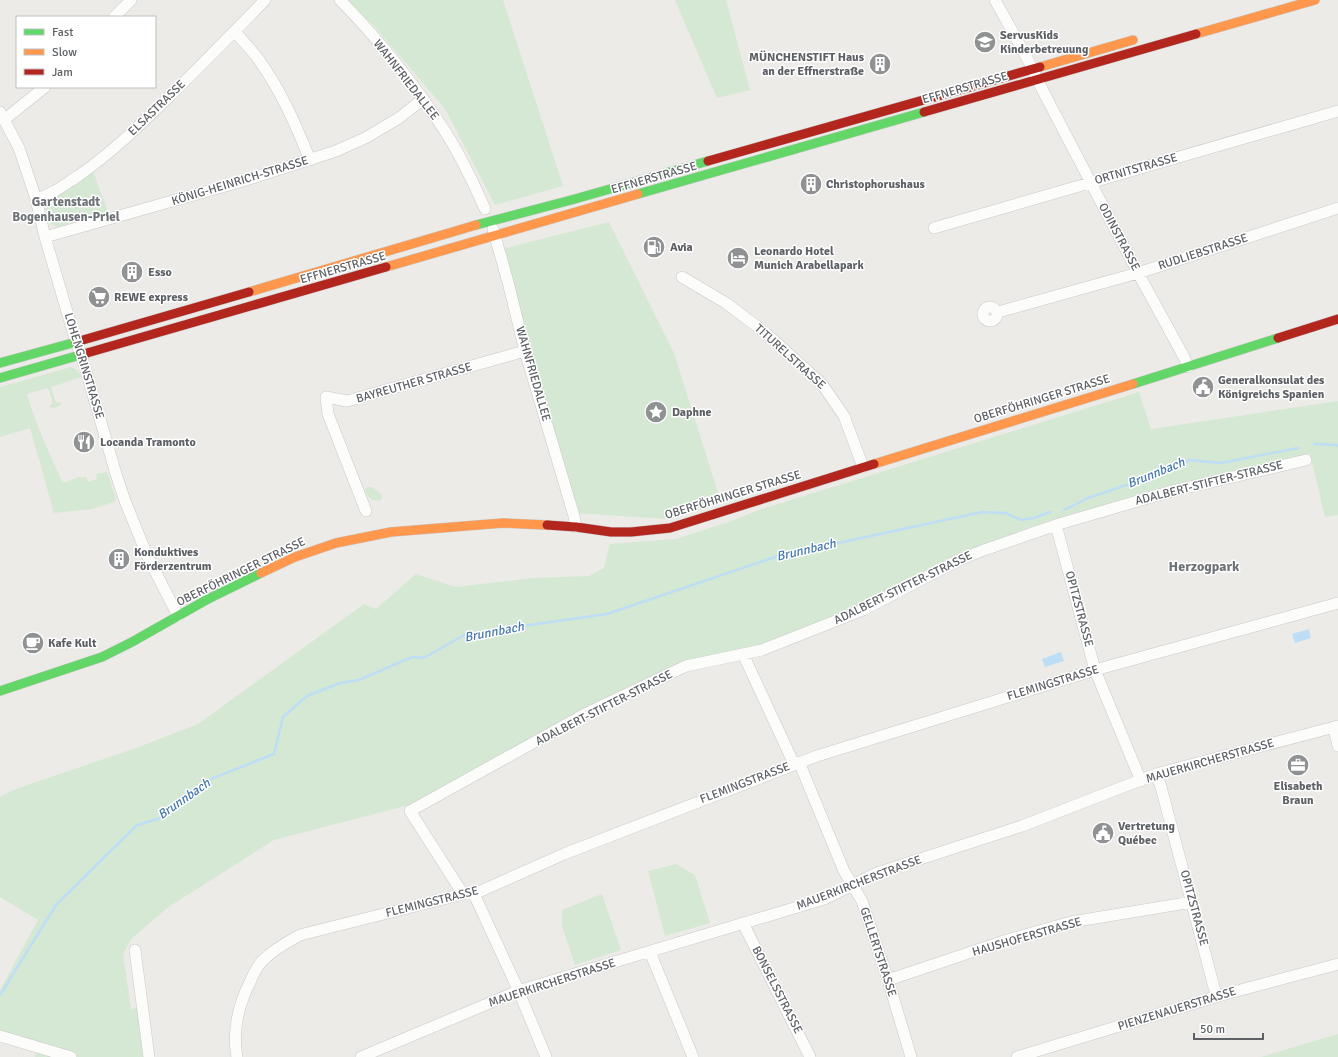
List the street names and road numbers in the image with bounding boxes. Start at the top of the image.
street label: WAHNFRIEDALLEE [370,37,442,123]
street label: EFFNERSTRASSE [920,69,1010,107]
street label: ELSASTRASSE [125,77,189,139]
street label: ORTNITSTRASSE [1093,150,1179,188]
street label: KÖNIG-HEINRICH-STRASSE [170,153,310,209]
street label: EFFNERSTRASSE [609,159,699,197]
street label: ODINSTRASSE [1095,201,1143,273]
street label: RUDLIEBSTRASSE [1156,230,1250,274]
street label: EFFNERSTRASSE [298,249,388,287]
street label: LOHENGRINSTRASSE [61,311,107,421]
street label: TITURELSTRASSE [751,321,829,393]
street label: WAHNFRIEDALLEE [512,325,554,423]
street label: BAYREUTHER STRASSE [354,359,474,407]
street label: OBERFÖHRINGER STRASSE [972,371,1112,427]
street label: ADALBERT-STIFTER-STRASSE [1133,457,1285,509]
street label: OBERFÖHRINGER STRASSE [663,467,803,523]
street label: OBERFÖHRINGER STRASSE [174,534,308,610]
street label: ADALBERT-STIFTER-STRASSE [831,548,975,628]
street label: OPITZSTRASSE [1062,569,1096,649]
street label: FLEMINGSTRASSE [1005,662,1101,704]
street label: ADALBERT-STIFTER-STRASSE [533,667,675,749]
street label: MAUERKIRCHERSTRASSE [1144,735,1276,787]
street label: FLEMINGSTRASSE [698,759,792,807]
street label: MAUERKIRCHERSTRASSE [794,852,924,914]
street label: OPITZSTRASSE [1177,868,1211,948]
street label: FLEMINGSTRASSE [384,883,480,921]
street label: GELLERTSTRASSE [856,905,900,999]
street label: HAUSHOFERSTRASSE [971,914,1084,960]
street label: BONSELSSTRASSE [748,944,806,1037]
street label: MAUERKIRCHERSTRASSE [487,955,618,1011]
street label: PIENZENAUERSTRASSE [1116,984,1238,1034]

